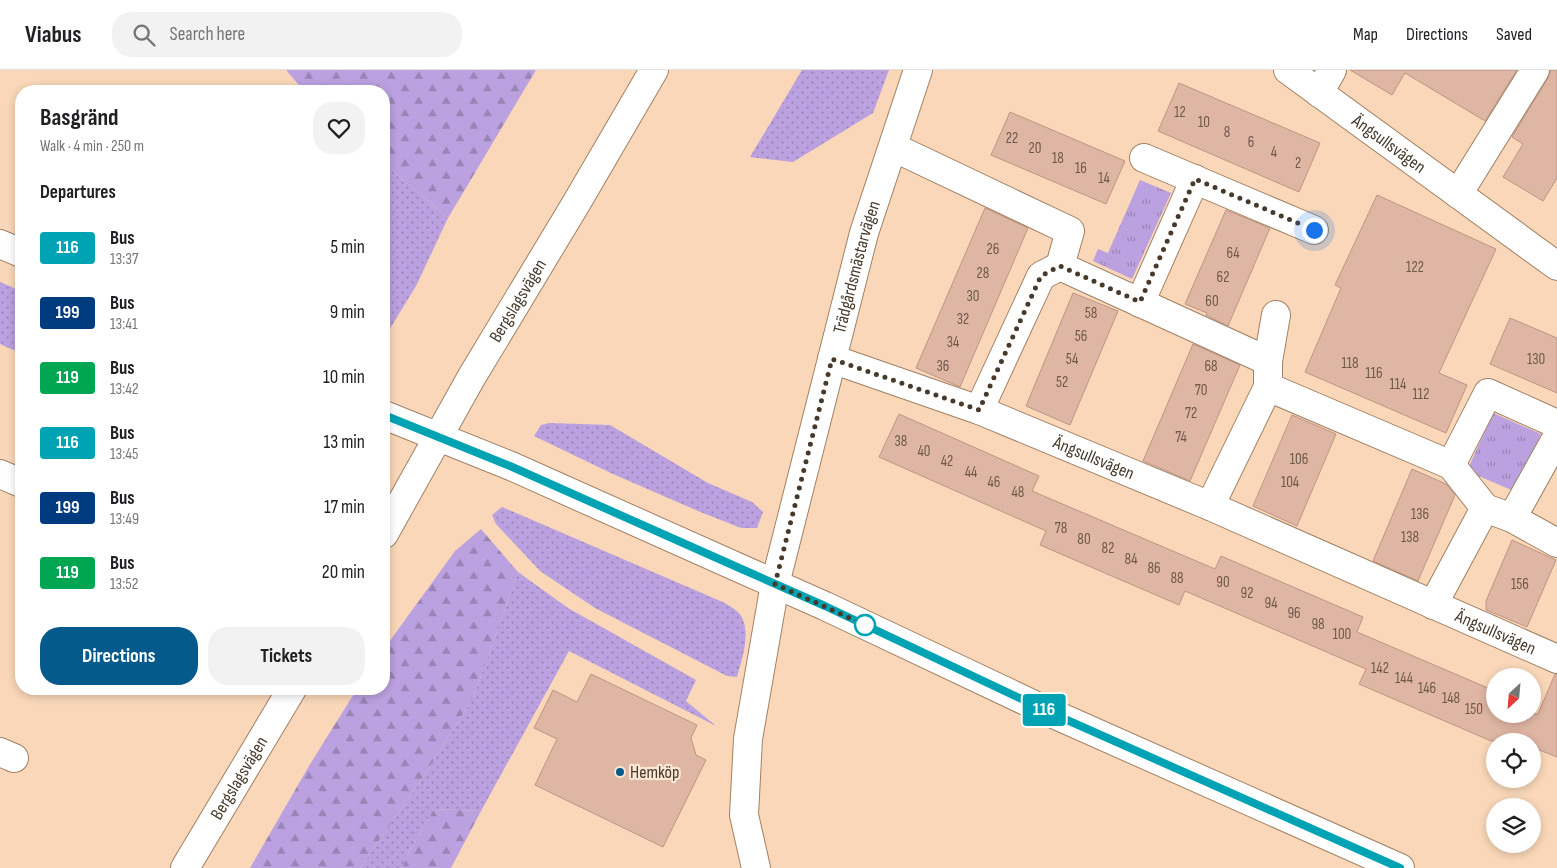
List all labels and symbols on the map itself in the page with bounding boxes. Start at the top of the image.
house number: 12 [1174,103,1186,122]
street label: Ängsullsvägen [1347,110,1430,178]
house number: 10 [1198,113,1210,132]
house number: 8 [1224,123,1230,142]
house number: 22 [1006,129,1018,148]
house number: 6 [1248,133,1254,152]
house number: 20 [1029,139,1041,158]
house number: 4 [1271,143,1277,162]
house number: 18 [1052,149,1064,168]
house number: 2 [1295,154,1301,173]
house number: 16 [1075,159,1087,178]
house number: 14 [1098,169,1110,188]
street label: Trädgårdsmästarvägen [829,198,885,336]
your location [1302,218,1327,243]
house number: 26 [987,240,999,259]
house number: 64 [1226,244,1240,263]
street label: Bergslagsvägen [485,255,551,346]
house number: 122 [1406,258,1424,277]
house number: 28 [977,264,989,283]
house number: 62 [1217,268,1229,287]
house number: 30 [967,287,979,306]
house number: 60 [1205,292,1219,311]
house number: 58 [1085,304,1097,323]
house number: 32 [957,310,969,329]
house number: 56 [1075,327,1087,346]
house number: 34 [947,333,959,352]
house number: 54 [1066,350,1078,369]
house number: 130 [1527,350,1545,369]
house number: 118 [1341,354,1359,373]
house number: 36 [937,357,949,376]
house number: 68 [1204,357,1218,376]
house number: 116 [1365,364,1383,383]
house number: 52 [1056,373,1068,392]
house number: 114 [1390,375,1406,394]
house number: 70 [1195,381,1207,400]
house number: 112 [1413,385,1429,404]
house number: 72 [1185,404,1197,423]
house number: 74 [1175,428,1187,447]
house number: 38 [895,432,907,451]
street label: Ängsullsvägen [1049,432,1137,484]
house number: 40 [918,442,930,461]
house number: 106 [1290,450,1308,469]
house number: 42 [941,452,953,471]
house number: 44 [965,463,977,482]
house number: 46 [988,473,1000,492]
house number: 104 [1281,473,1299,492]
house number: 48 [1012,483,1024,502]
house number: 136 [1411,505,1429,524]
house number: 78 [1055,519,1067,538]
house number: 138 [1401,528,1419,547]
house number: 80 [1077,530,1091,549]
house number: 82 [1102,539,1114,558]
house number: 84 [1124,550,1138,569]
house number: 86 [1147,559,1161,578]
house number: 88 [1170,569,1184,588]
house number: 90 [1216,573,1230,592]
house number: 156 [1511,575,1529,594]
house number: 92 [1241,584,1253,603]
house number: 94 [1265,594,1277,613]
house number: 96 [1287,604,1301,623]
street label: Ängsullsvägen [1451,605,1539,659]
unlabelled marker [854,614,876,636]
house number: 98 [1311,615,1325,634]
house number: 100 [1333,625,1351,644]
house number: 142 [1371,659,1389,678]
north arrow [1486,668,1541,722]
house number: 144 [1395,669,1413,688]
house number: 146 [1418,679,1436,698]
house number: 148 [1442,689,1460,708]
line badge: 116 [1015,694,1073,726]
house number: 150 [1465,700,1483,719]
street label: Bergslagsvägen [206,733,272,824]
place label: Hemköp [630,762,679,783]
marker: Hemköp [614,766,626,778]

